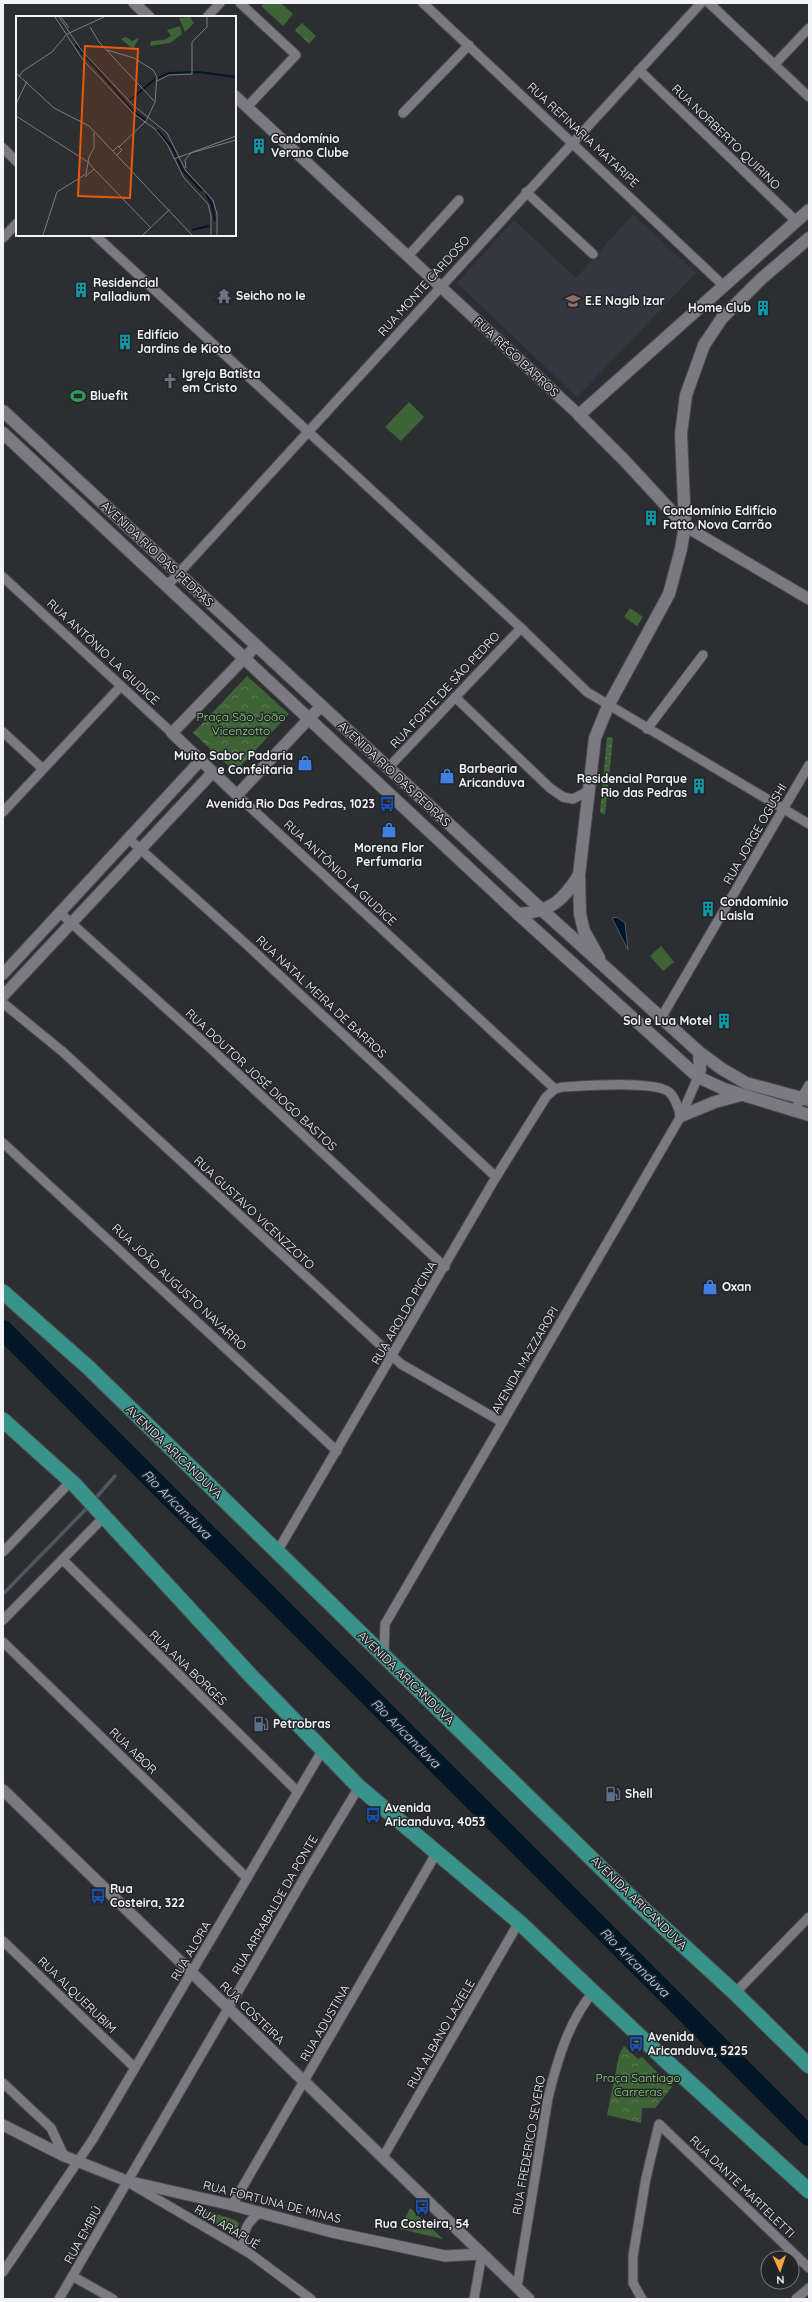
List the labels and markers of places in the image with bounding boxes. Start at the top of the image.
place label: Condomínio Verano Clube [271,131,349,160]
building icon: Condomínio Verano Clube [250,137,268,155]
place label: Residencial Palladium [93,275,159,304]
building icon: Residencial Palladium [72,281,90,299]
temple icon: Seicho no Ie [215,287,233,305]
place label: Seicho no Ie [236,288,306,303]
school or university icon: E.E Nagib Izar [564,292,582,310]
place label: E.E Nagib Izar [585,293,665,308]
building icon: Home Club [754,299,772,317]
place label: Home Club [688,300,751,315]
place label: Edifício Jardins de Kioto [137,327,232,356]
building icon: Edifício Jardins de Kioto [116,333,134,351]
place label: Igreja Batista em Cristo [182,366,261,395]
church icon: Igreja Batista em Cristo [161,372,179,390]
sports icon: Bluefit [69,387,87,405]
place label: Bluefit [90,388,128,403]
place label: Condomínio Edifício Fatto Nova Carrão [663,503,777,532]
building icon: Condomínio Edifício Fatto Nova Carrão [642,509,660,527]
place label: Muito Sabor Padaria e Confeitaria [174,748,293,777]
shop icon: Muito Sabor Padaria e Confeitaria [296,754,314,772]
place label: Barbearia Aricanduva [459,761,525,790]
shop icon: Barbearia Aricanduva [438,767,456,785]
place label: Residencial Parque Rio das Pedras [577,771,687,800]
building icon: Residencial Parque Rio das Pedras [690,777,708,795]
bus stop icon: Avenida Rio Das Pedras, 1023 [378,795,396,813]
place label: Avenida Rio Das Pedras, 1023 [206,796,375,811]
shop icon: Morena Flor Perfumaria [380,821,398,839]
place label: Morena Flor Perfumaria [354,840,424,869]
place label: Condomínio Laisla [720,894,789,923]
building icon: Condomínio Laisla [699,900,717,918]
building icon: Sol e Lua Motel [715,1012,733,1030]
place label: Sol e Lua Motel [623,1013,712,1028]
shop icon: Oxan [701,1278,719,1296]
place label: Oxan [722,1279,752,1294]
fuel station icon: Petrobras [252,1715,270,1733]
place label: Petrobras [273,1716,331,1731]
fuel station icon: Shell [604,1785,622,1803]
place label: Shell [625,1786,653,1801]
place label: Avenida Aricanduva, 4053 [385,1800,485,1829]
bus stop icon: Avenida Aricanduva, 4053 [364,1806,382,1824]
place label: Rua Costeira, 322 [110,1881,185,1910]
bus stop icon: Rua Costeira, 322 [89,1887,107,1905]
place label: Avenida Aricanduva, 5225 [648,2029,748,2058]
bus stop icon: Avenida Aricanduva, 5225 [627,2035,645,2053]
bus stop icon: Rua Costeira, 54 [413,2198,431,2216]
place label: Rua Costeira, 54 [375,2216,469,2231]

